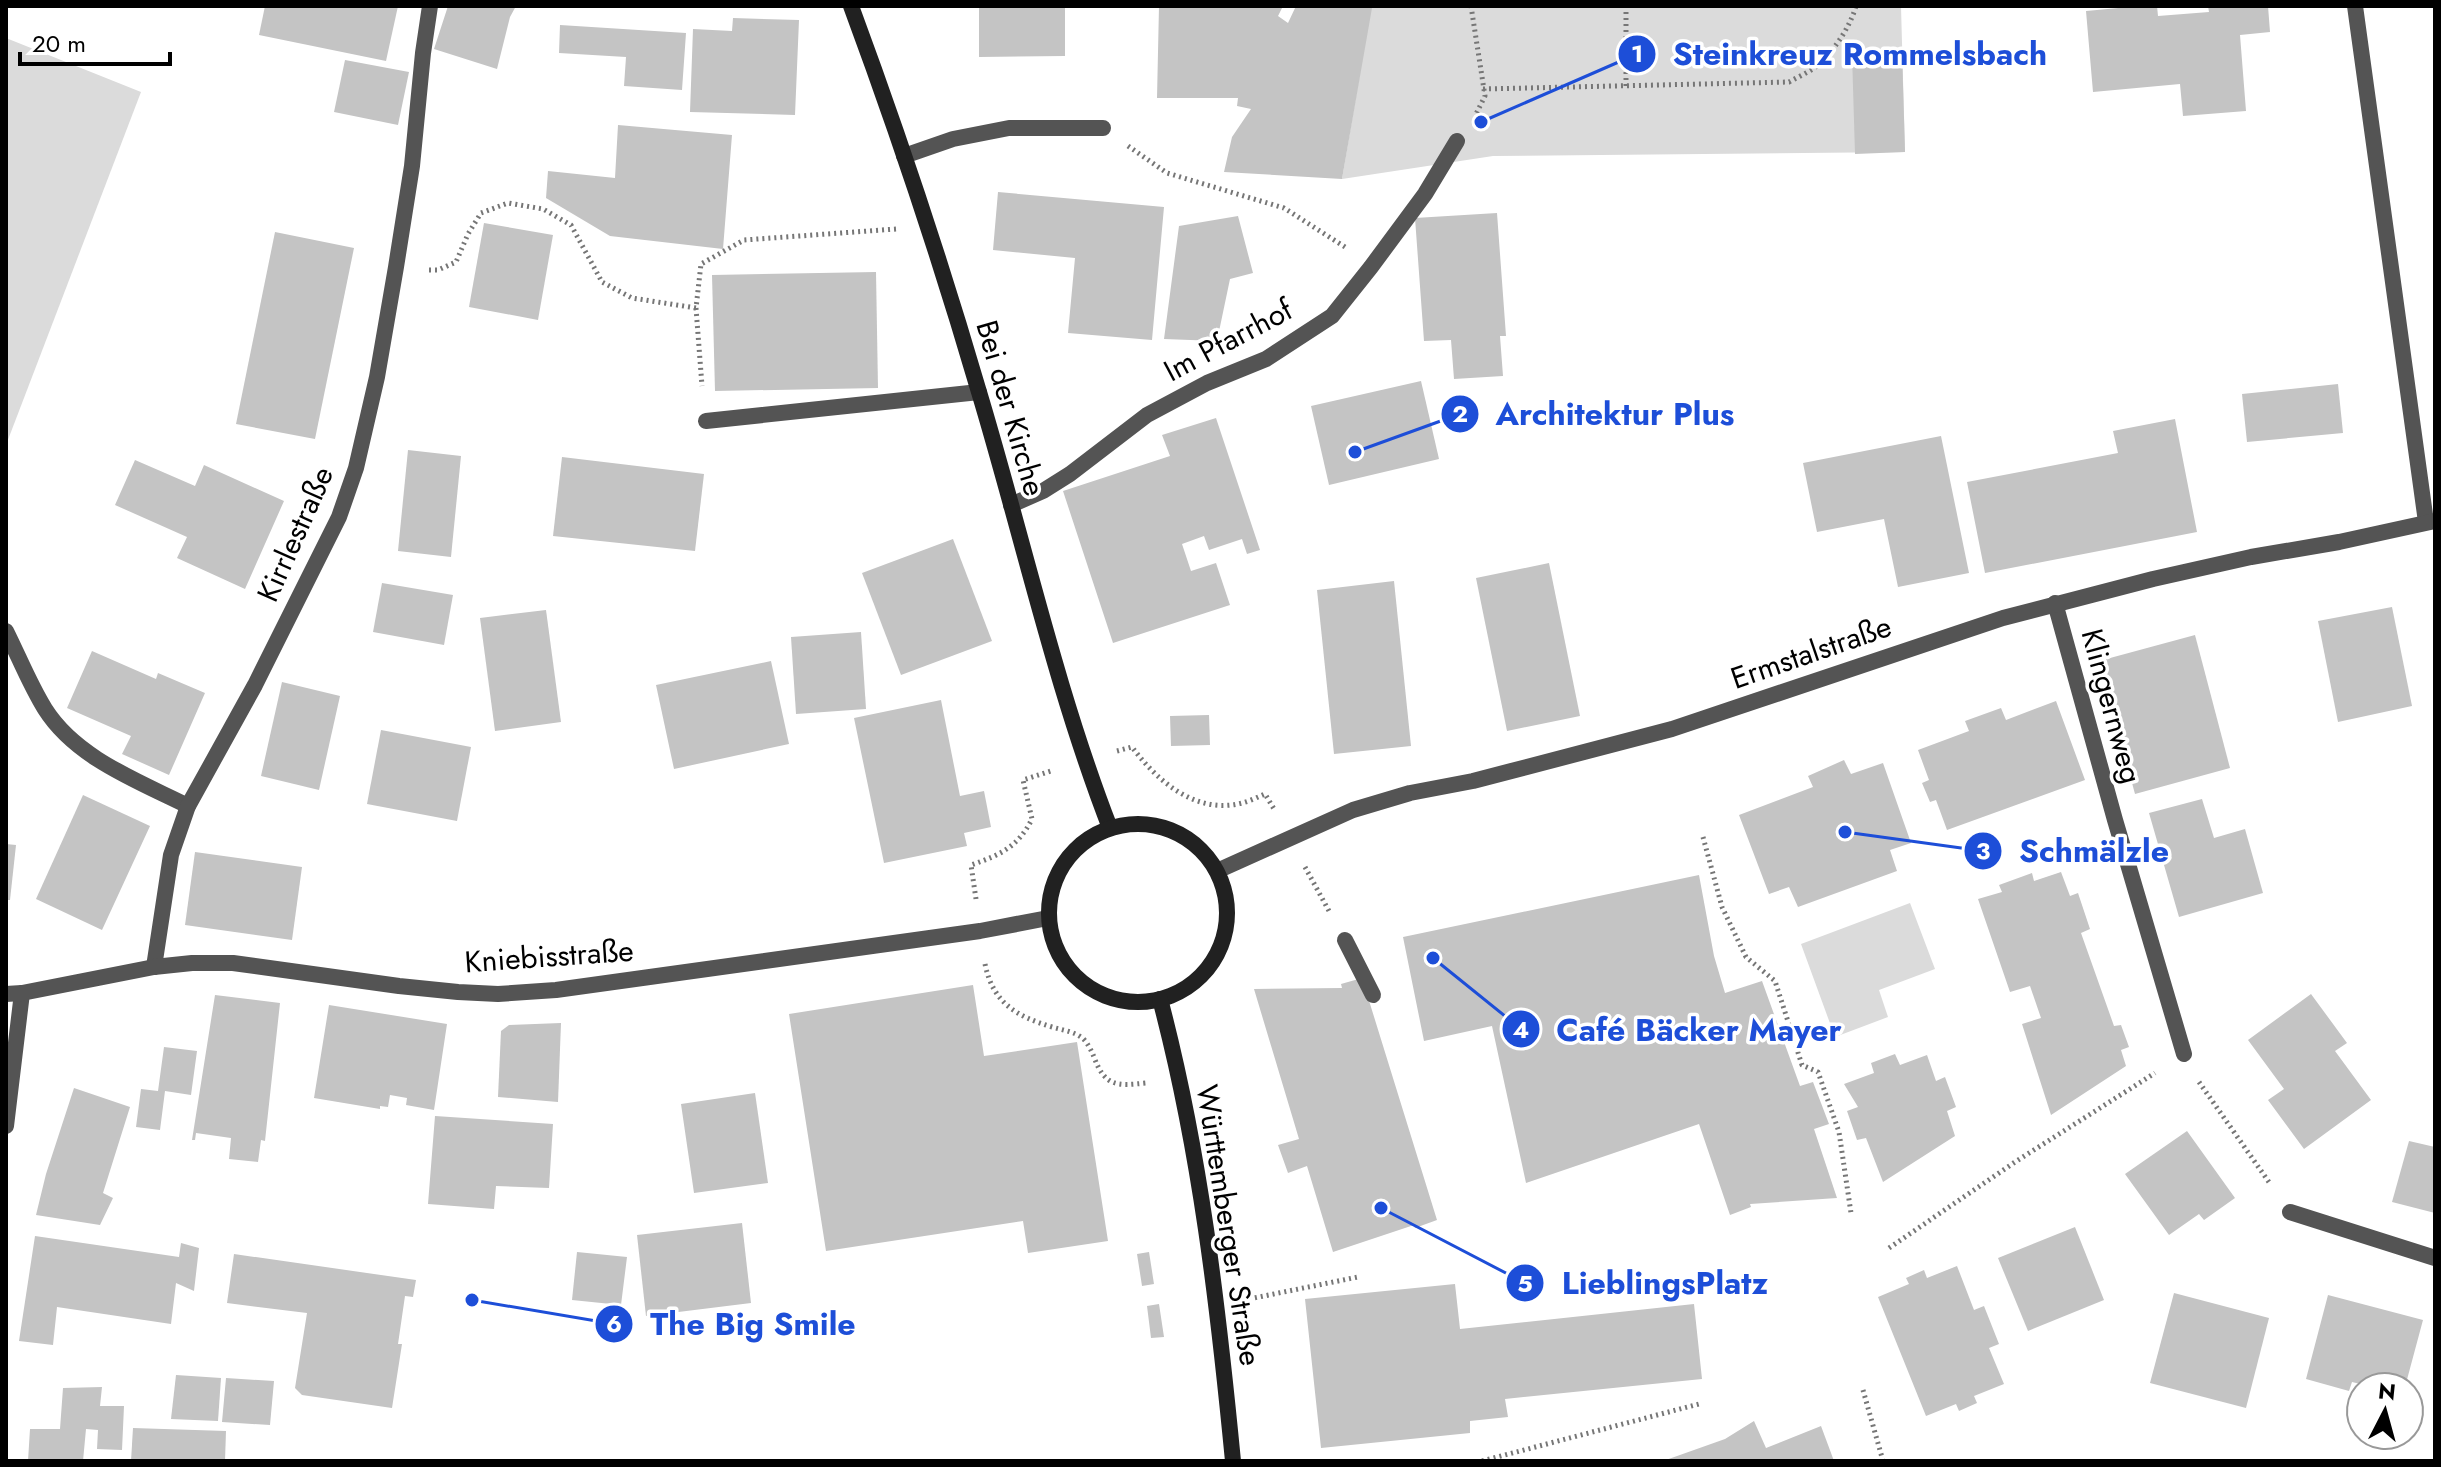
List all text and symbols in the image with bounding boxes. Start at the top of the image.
scale bar [20,16,170,66]
text: 20 m [32,26,86,61]
callout: Steinkreuz Rommelsbach [1617,26,2063,82]
text: Steinkreuz Rommelsbach [1673,31,2047,77]
text: 1 [1631,36,1643,71]
street label: Im Pfarrhof [1156,287,1301,392]
street label: Bei der Kirche [965,315,1057,501]
callout: Architektur Plus [1440,386,1750,442]
text: Architektur Plus [1495,391,1734,437]
text: 2 [1452,396,1468,431]
street label: Kirrlestraße [246,459,344,609]
street label: Ermstalstraße [1725,604,1897,700]
street label: Klingernweg [2071,624,2153,788]
callout: Schmälzle [1963,823,2185,879]
text: Schmälzle [2019,828,2169,874]
text: 3 [1976,833,1991,868]
street label: Kniebisstraße [463,929,635,983]
callout: Café Bäcker Mayer [1501,1001,1858,1057]
text: Café Bäcker Mayer [1556,1007,1842,1053]
text: 4 [1513,1012,1529,1047]
street label: Württemberger Straße [1186,1081,1272,1369]
callout: LieblingsPlatz [1505,1255,1784,1311]
text: LieblingsPlatz [1562,1260,1769,1306]
text: 5 [1517,1266,1533,1301]
callout: The Big Smile [594,1296,872,1352]
text: The Big Smile [650,1301,856,1347]
text: 6 [606,1306,622,1341]
north arrow [2345,1371,2425,1451]
text: N [2377,1374,2397,1408]

